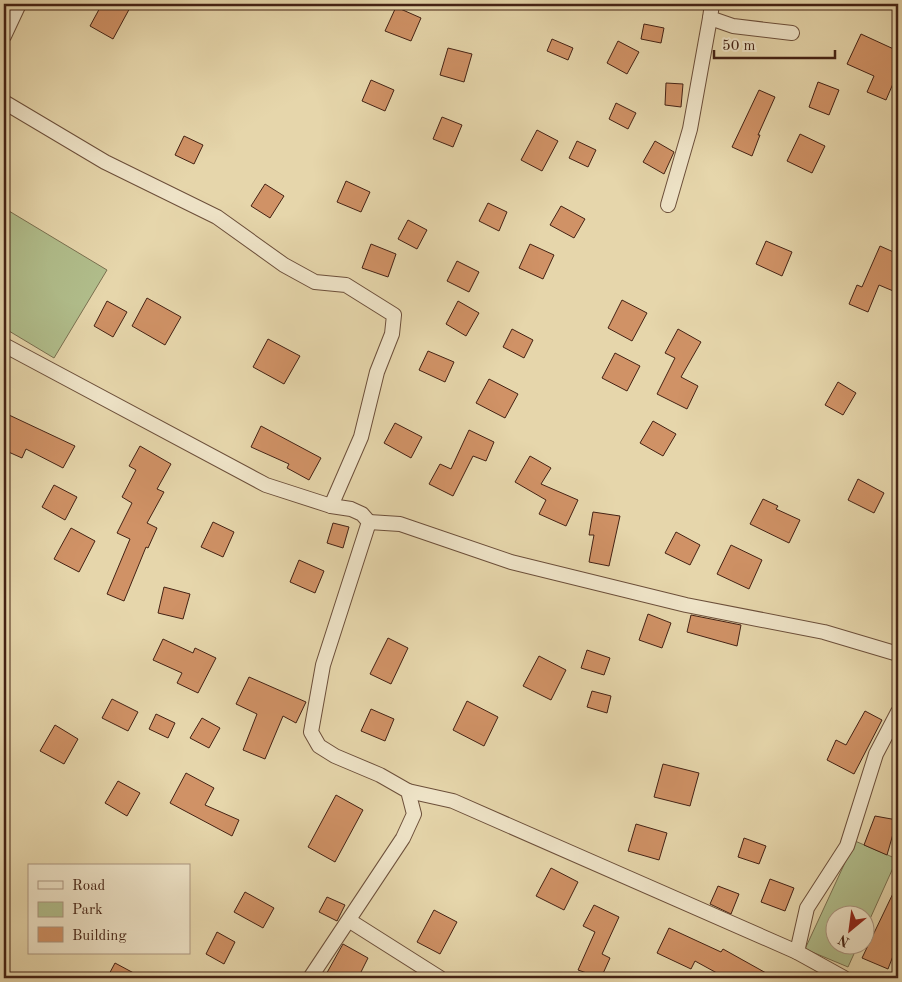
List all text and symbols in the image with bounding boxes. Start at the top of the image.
scale bar [714,28,836,60]
text: 50 m [722,39,756,54]
legend [28,864,190,954]
text: Road [72,879,106,894]
text: Park [72,903,103,918]
north arrow [824,904,874,954]
text: Building [72,929,127,944]
text: N [836,932,852,949]

